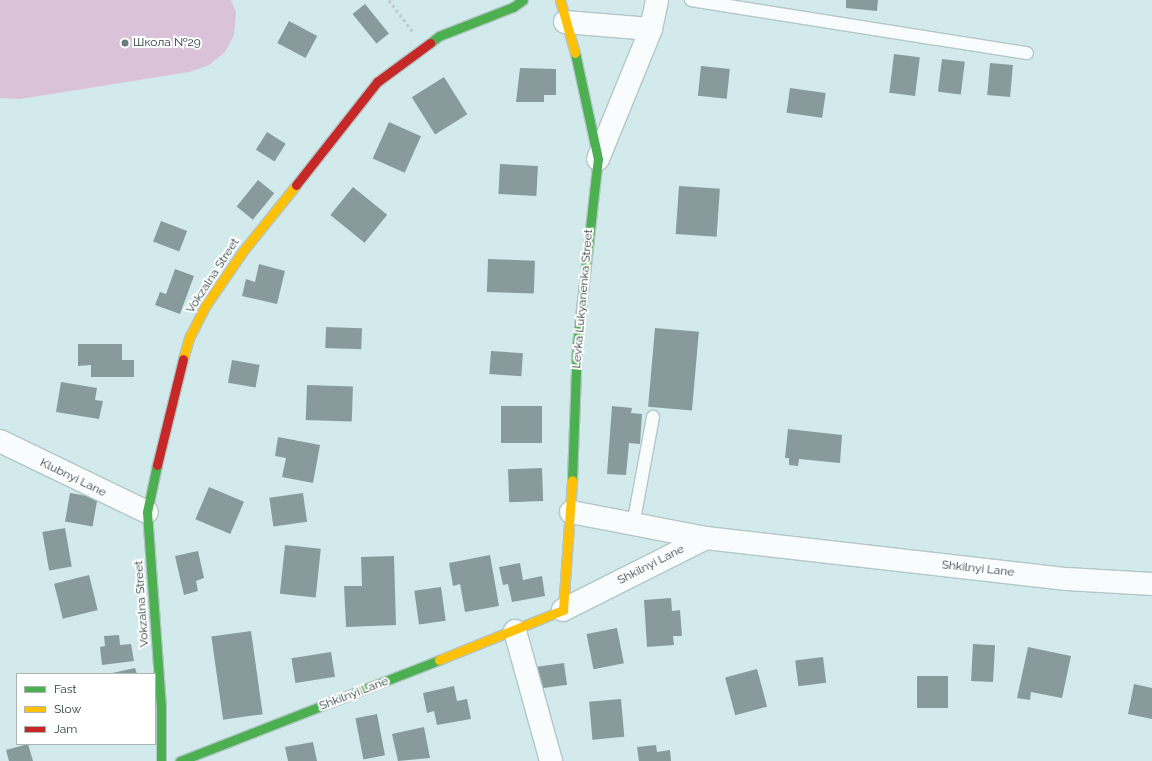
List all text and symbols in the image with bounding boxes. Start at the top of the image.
place label: Школа №29 [133,36,201,50]
marker: Школа №29 [120,38,130,48]
street label: Levka Lukyanenka Street [570,229,596,369]
street label: Vokzalna Street [183,236,243,316]
street label: Klubnyi Lane [37,456,109,500]
street label: Shkilnyi Lane [615,542,687,588]
street label: Shkilnyi Lane [941,558,1015,580]
street label: Vokzalna Street [132,560,152,648]
legend [16,673,156,745]
street label: Shkilnyi Lane [317,674,391,714]
text: Fast [54,682,77,696]
text: Slow [54,702,81,716]
text: Jam [54,722,77,736]

